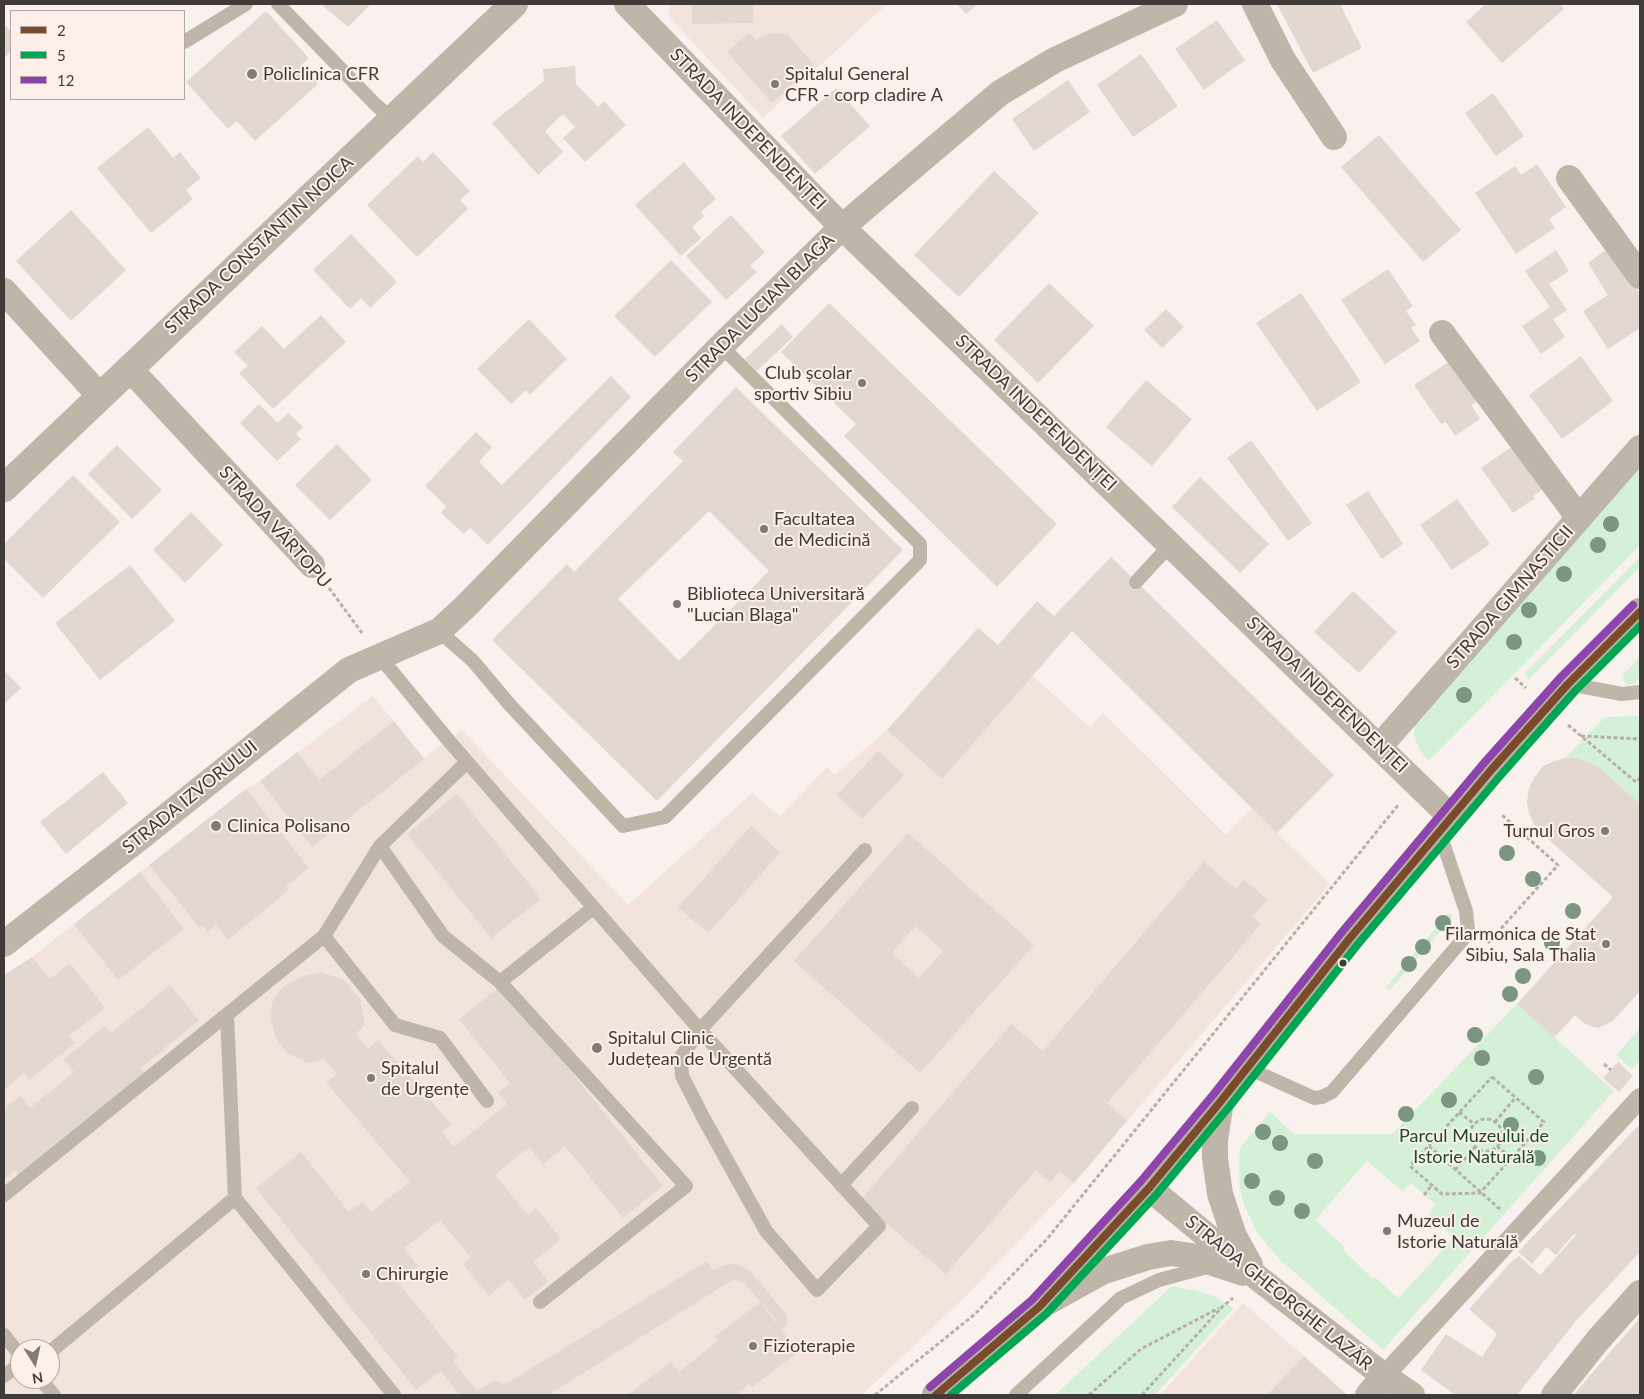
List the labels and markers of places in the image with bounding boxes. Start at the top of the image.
place label: Policlinica CFR [263,63,379,85]
place label: Spitalul General CFR - corp cladire A [785,63,943,106]
marker: Policlinica CFR [245,67,259,81]
marker: Spitalul General CFR - corp cladire A [769,78,781,90]
place label: Club școlar sportiv Sibiu [754,362,852,404]
marker: Club școlar sportiv Sibiu [856,377,868,389]
place label: Facultatea de Medicină [774,508,870,550]
marker: Facultatea de Medicină [758,523,770,535]
place label: Biblioteca Universitară "Lucian Blaga" [687,583,865,626]
marker: Biblioteca Universitară "Lucian Blaga" [671,598,683,610]
place label: Clinica Polisano [227,815,350,837]
marker: Clinica Polisano [209,819,223,833]
place label: Turnul Gros [1504,820,1595,842]
marker: Turnul Gros [1599,825,1611,837]
place label: Filarmonica de Stat Sibiu, Sala Thalia [1445,923,1596,966]
marker: Filarmonica de Stat Sibiu, Sala Thalia [1600,938,1612,950]
unlabelled marker [1338,958,1348,968]
place label: Spitalul Clinic Județean de Urgentă [608,1027,772,1070]
marker: Spitalul Clinic Județean de Urgentă [590,1041,604,1055]
place label: Spitalul de Urgențe [381,1057,469,1100]
marker: Spitalul de Urgențe [365,1072,377,1084]
place label: Muzeul de Istorie Naturală [1397,1210,1518,1252]
marker: Muzeul de Istorie Naturală [1381,1225,1393,1237]
place label: Chirurgie [376,1263,449,1285]
marker: Chirurgie [360,1268,372,1280]
place label: Fizioterapie [763,1335,855,1357]
marker: Fizioterapie [747,1340,759,1352]

